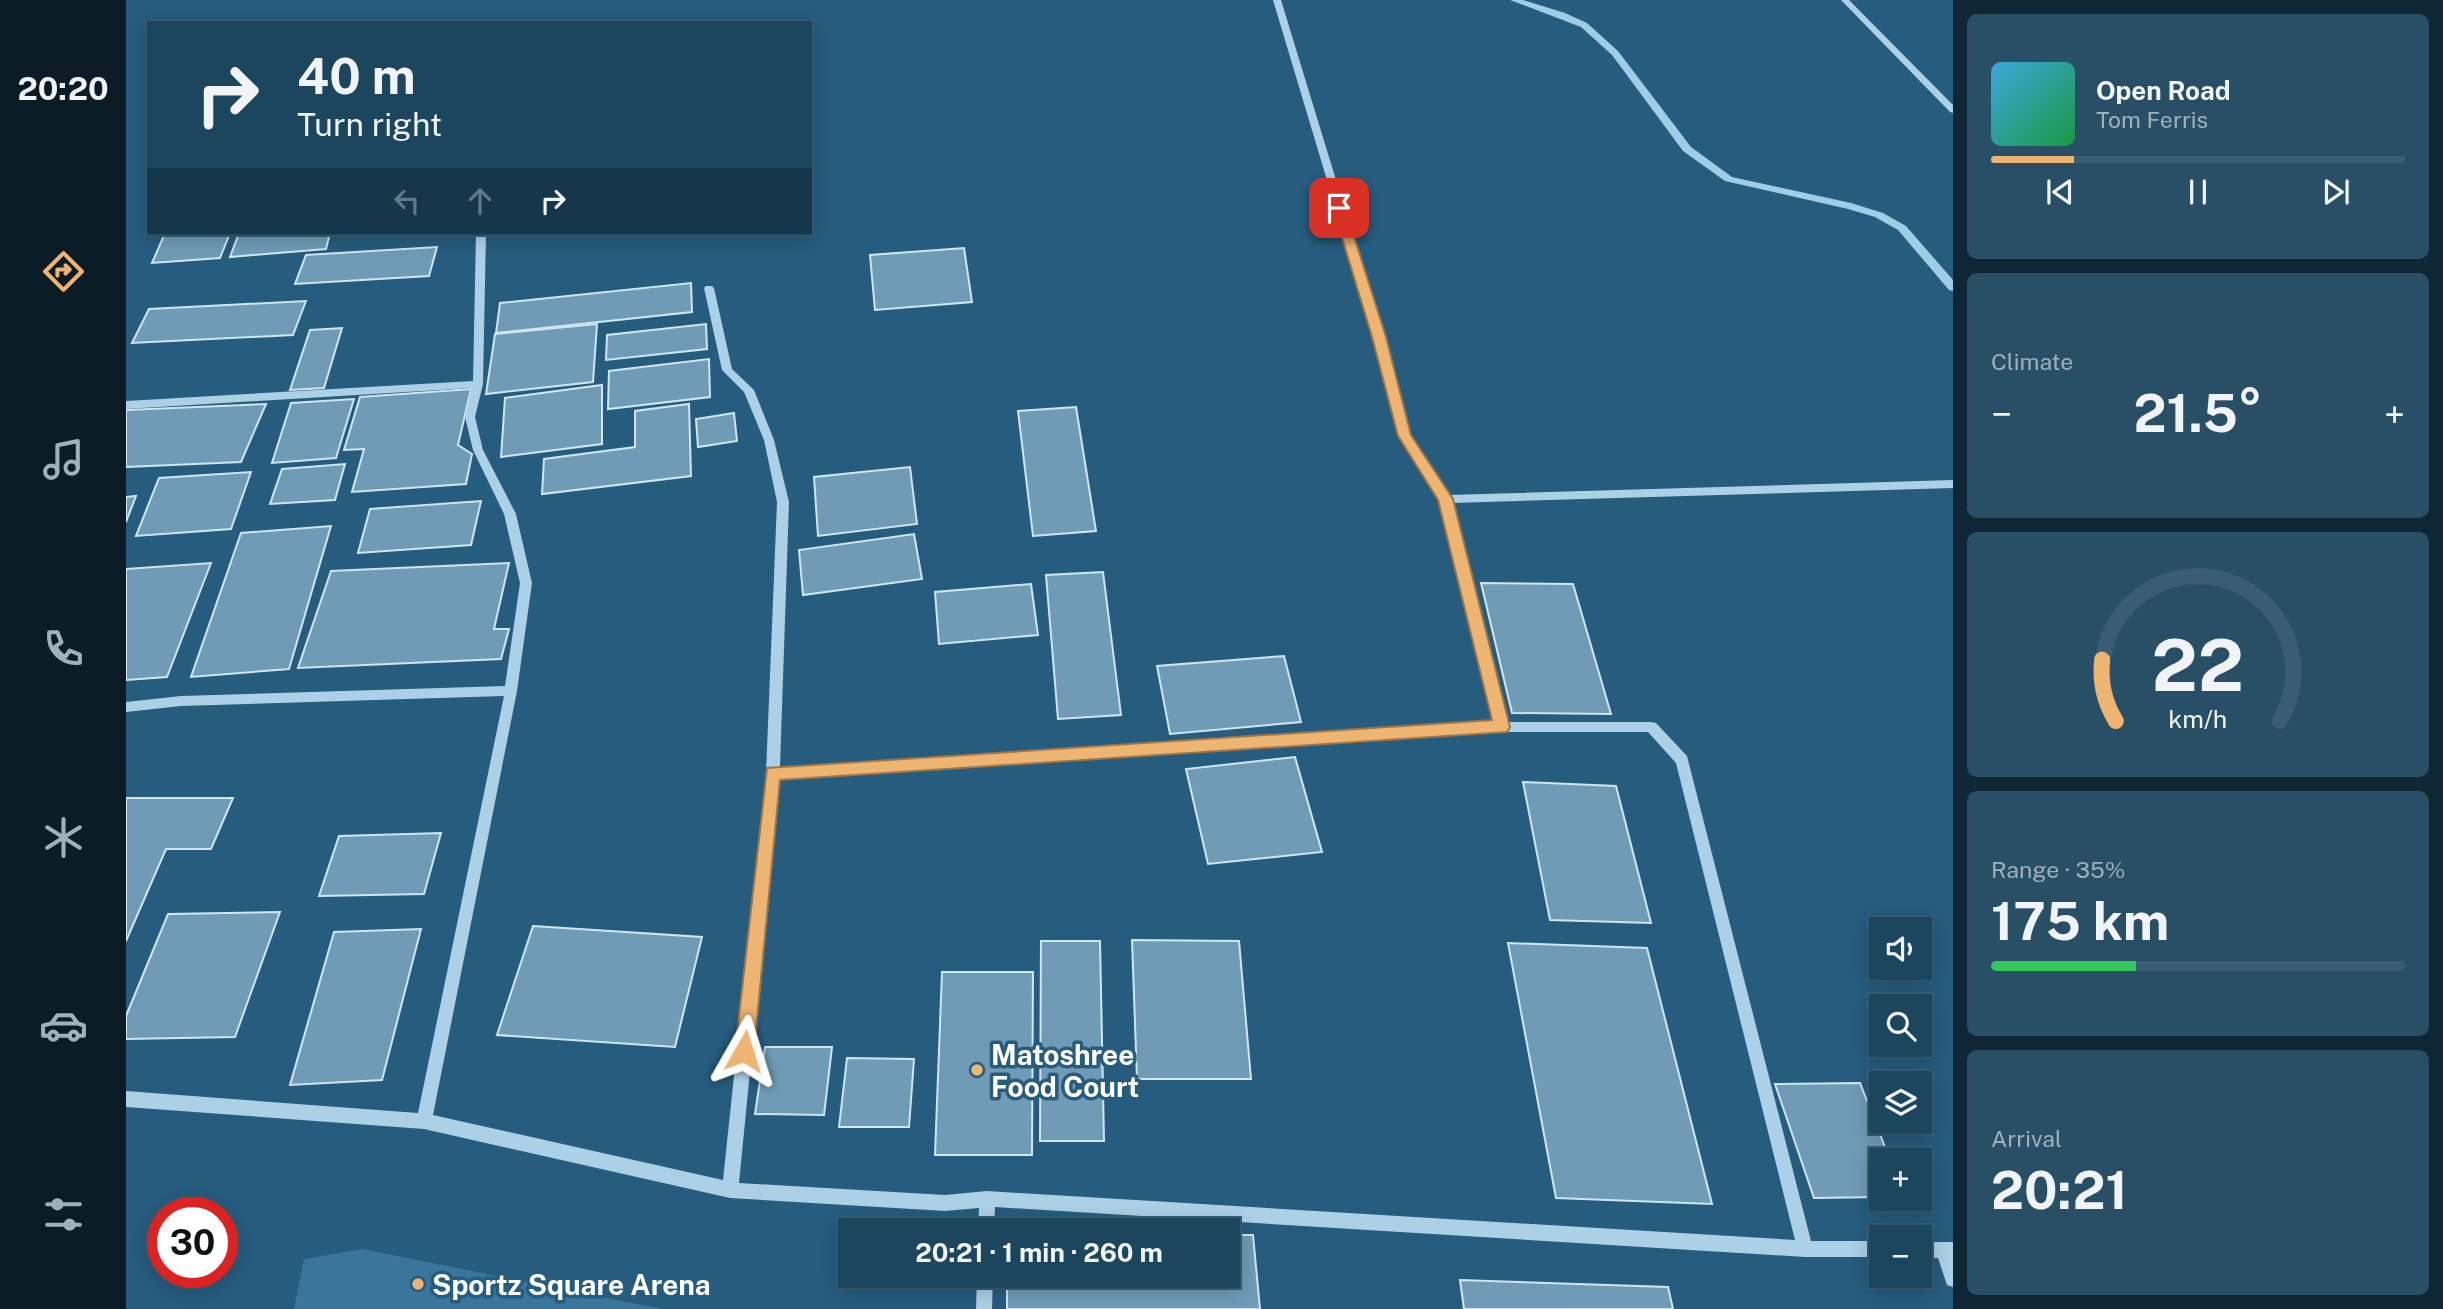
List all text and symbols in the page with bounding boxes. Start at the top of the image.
text: 40 m [297,47,416,105]
icon: right [182,49,273,140]
text: 20:20 [17,70,109,107]
text: Open Road [2096,75,2231,106]
text: Turn right [297,106,442,143]
text: Tom Ferris [2096,106,2208,133]
icon: previous [2041,173,2079,211]
icon: pause [2179,173,2217,211]
icon: next [2317,173,2355,211]
pin [1309,178,1369,238]
icon: left [388,182,426,220]
icon: ahead [461,182,499,220]
icon: right [534,182,572,220]
icon: arrive [1320,189,1358,227]
icon: directions [39,247,88,296]
text: Climate [1991,348,2073,375]
text: 21.5° [2133,383,2263,444]
text: − [1991,392,2012,437]
text: + [2384,392,2405,437]
icon: music [39,435,88,484]
text: 22 [2152,622,2244,707]
icon: phone [39,624,88,673]
text: km/h [2169,703,2227,733]
icon: climate [39,813,88,862]
text: Range · 35% [1991,856,2125,883]
text: 175 km [1991,891,2169,952]
map controls [1869,917,1932,1288]
button: sound [1869,917,1932,980]
button: search [1869,994,1932,1057]
icon: car [39,1001,88,1050]
position arrow [707,1014,781,1088]
place label: Matoshree Food Court [991,1038,1139,1103]
marker: Matoshree Food Court [969,1062,985,1078]
button: layers [1869,1071,1932,1134]
text: Arrival [1991,1125,2062,1152]
button: + [1869,1148,1932,1211]
text: 20:21 [1991,1160,2128,1221]
icon: filters [39,1190,88,1239]
speed limit sign: 30 [147,1197,238,1288]
button: − [1869,1225,1932,1288]
text: 20:21 · 1 min · 260 m [915,1237,1163,1268]
place label: Sportz Square Arena [432,1268,711,1301]
marker: Sportz Square Arena [410,1276,426,1292]

